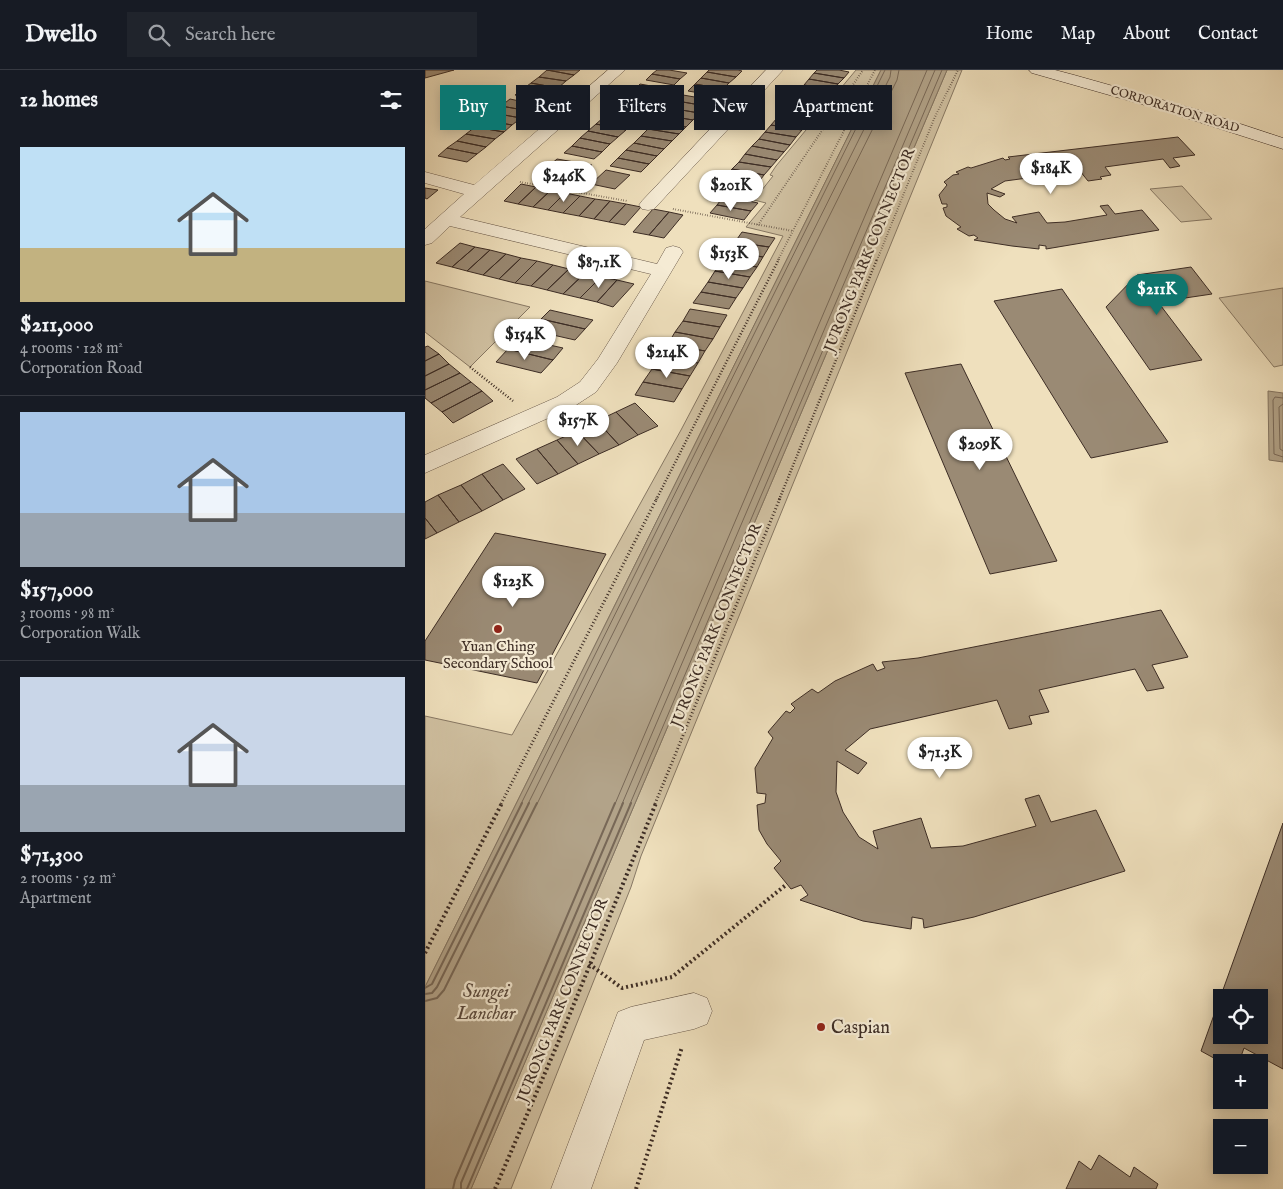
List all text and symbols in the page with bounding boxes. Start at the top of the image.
search box [127,12,477,57]
text: Dwello [25,19,97,50]
icon: search [145,21,173,49]
text: Search here [185,23,275,47]
text: Home [986,23,1033,46]
text: Map [1061,23,1095,46]
text: About [1123,23,1170,46]
text: Contact [1198,23,1258,46]
street label: CORPORATION ROAD [1109,83,1241,136]
chip: Buy [440,85,506,130]
chip: Rent [516,85,590,130]
chip: Filters [600,85,684,130]
chip: New [694,85,765,130]
chip: Apartment [775,85,892,130]
icon: filters [377,86,405,114]
text: 12 homes [20,87,98,114]
street label: JURONG PARK CONNECTOR [819,145,919,357]
pin: $184K [1016,152,1086,195]
text: $184K [1031,159,1071,179]
pin: $246K [529,160,599,203]
text: $246K [543,167,585,187]
pin: $201K [696,170,766,212]
text: $201K [710,176,752,196]
icon: home [168,179,258,269]
pin: $153K [694,238,764,280]
text: $153K [710,244,748,264]
pin: $87.1K [558,246,640,289]
text: $87.1K [577,253,621,273]
pin: $211K [1122,274,1192,316]
text: $211K [1137,280,1177,300]
text: $211,000 [20,312,94,339]
pin: $154K [490,318,560,361]
text: $154K [505,325,545,345]
pin: $214K [632,336,702,379]
text: 4 rooms · 128 m² [20,339,123,359]
text: $214K [646,343,688,363]
text: Corporation Road [20,359,142,379]
pin: $157K [543,404,613,447]
text: $157K [558,411,598,431]
pin: $209K [945,428,1015,471]
text: $209K [959,435,1001,455]
icon: home [168,445,258,535]
street label: JURONG PARK CONNECTOR [666,520,766,732]
pin: $123K [478,566,548,608]
text: $123K [493,572,533,592]
text: $157,000 [20,577,93,604]
text: 3 rooms · 98 m² [20,604,115,624]
marker: Yuan Ching Secondary School [492,623,504,635]
text: Corporation Walk [20,624,140,644]
place label: Yuan Ching Secondary School [443,637,554,673]
icon: home [168,710,258,800]
pin: $71.3K [899,736,981,779]
text: $71.3K [918,743,962,763]
text: $71,300 [20,842,83,869]
text: 2 rooms · 52 m² [20,869,116,889]
text: Apartment [20,889,91,909]
street label: JURONG PARK CONNECTOR [512,895,612,1107]
water label: Sungei Lanchar [456,980,517,1026]
map controls [1213,989,1268,1174]
button: locate [1213,989,1268,1044]
place label: Caspian [831,1017,890,1040]
marker: Caspian [815,1021,827,1033]
button: + [1213,1054,1268,1109]
button: − [1213,1119,1268,1174]

